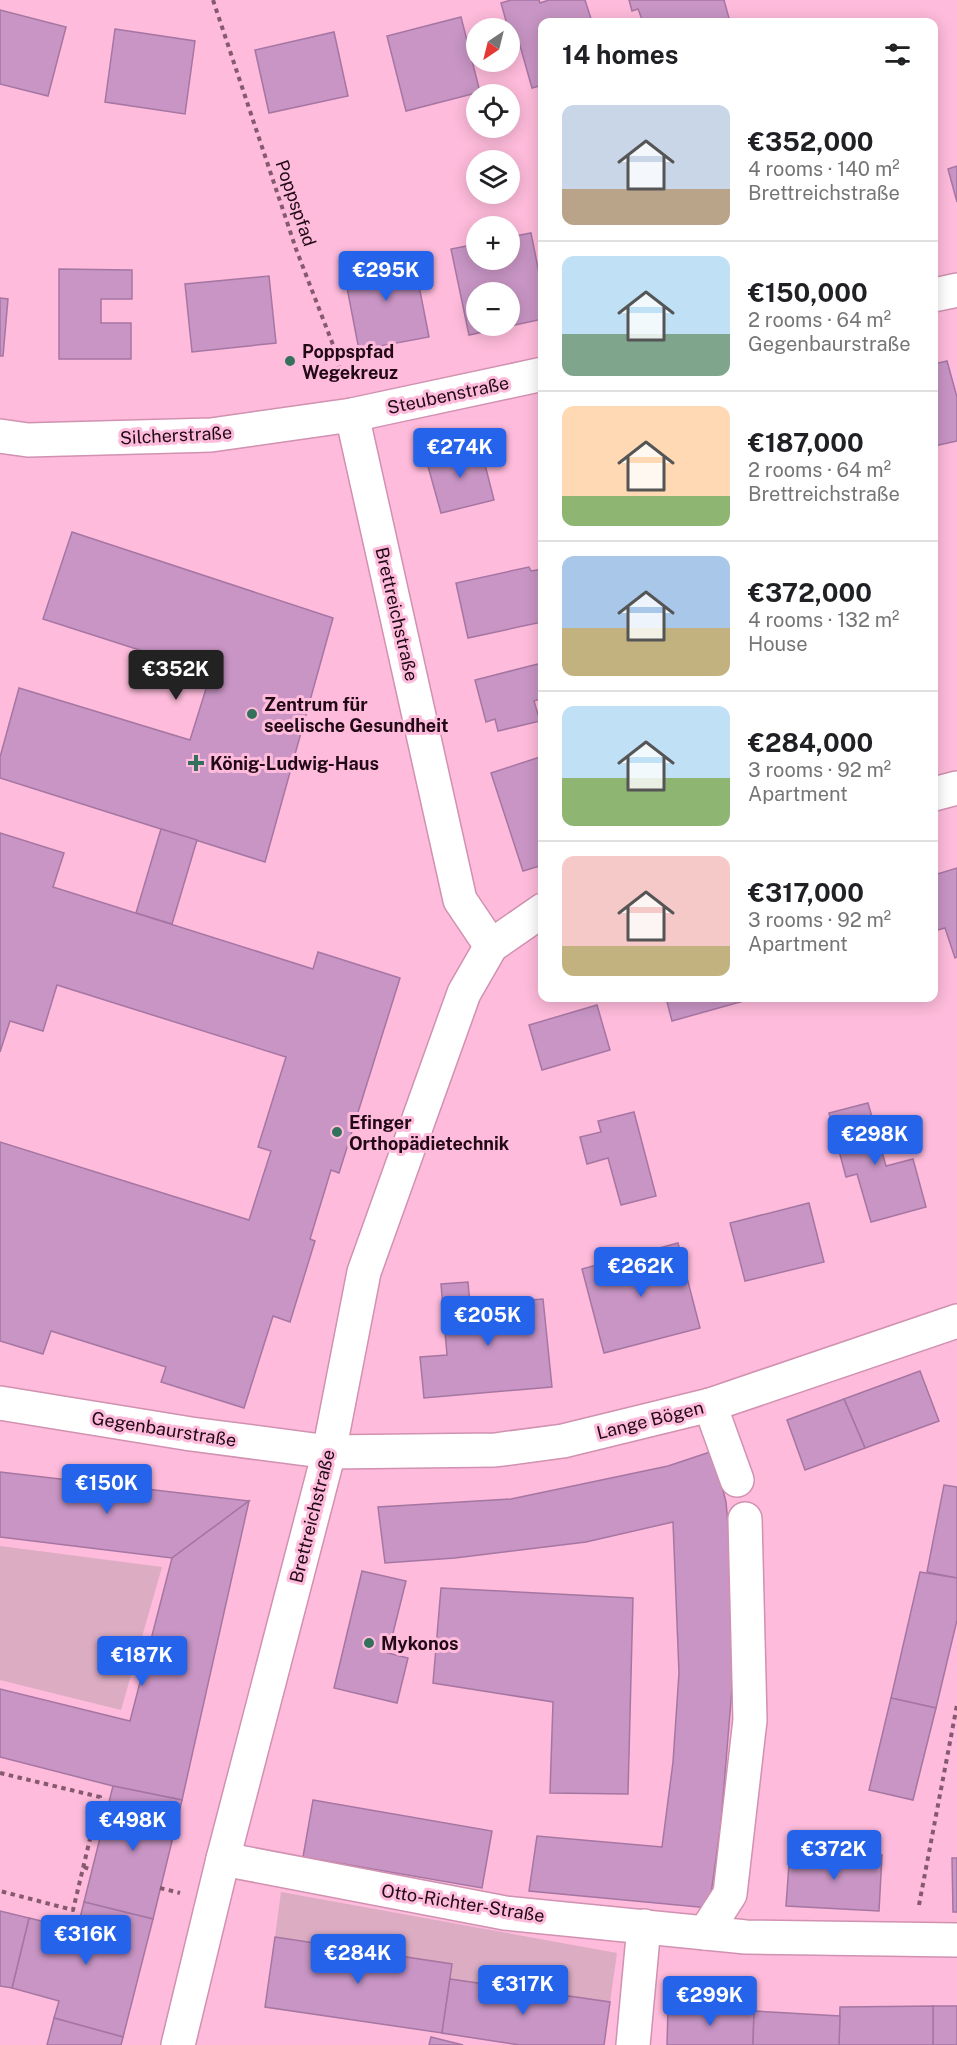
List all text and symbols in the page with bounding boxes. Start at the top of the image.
north arrow [466,18,520,72]
map controls [466,18,520,336]
icon: filters [881,38,914,71]
text: 14 homes [562,39,678,70]
button: locate [466,84,520,138]
text: €352,000 [748,126,874,157]
icon: home [610,129,682,201]
button: layers [466,150,520,204]
street label: Poppspfad [271,157,321,249]
text: 4 rooms · 140 m² [748,157,900,181]
text: Brettreichstraße [748,181,900,205]
button: + [466,216,520,270]
pin: €295K [344,251,428,302]
text: €295K [353,258,419,282]
text: €150,000 [748,277,868,308]
icon: home [610,280,682,352]
button: − [466,282,520,336]
text: 2 rooms · 64 m² [748,308,891,332]
text: Gegenbaurstraße [748,332,911,356]
place label: Poppspfad Wegekreuz [302,341,398,383]
marker: Poppspfad Wegekreuz [283,354,297,368]
street label: Steubenstraße [385,372,511,418]
street label: Silcherstraße [119,422,233,448]
text: €187,000 [748,427,864,458]
pin: €274K [418,428,502,479]
icon: home [610,430,682,502]
text: €274K [427,435,493,459]
text: 2 rooms · 64 m² [748,458,891,482]
text: Brettreichstraße [748,482,900,506]
street label: Brettreichstraße [371,545,423,683]
text: €372,000 [748,577,872,608]
icon: home [610,580,682,652]
text: 4 rooms · 132 m² [748,608,899,632]
text: House [748,632,808,656]
pin: €352K [134,650,218,701]
text: €352K [143,657,209,681]
place label: Zentrum für seelische Gesundheit [264,694,449,736]
marker: Zentrum für seelische Gesundheit [245,707,259,721]
text: €284,000 [748,727,873,758]
icon: home [610,730,682,802]
place label: König-Ludwig-Haus [210,753,379,774]
marker: König-Ludwig-Haus [187,754,205,772]
text: 3 rooms · 92 m² [748,758,891,782]
text: Apartment [748,782,848,806]
text: €317,000 [748,877,864,908]
icon: home [610,880,682,952]
text: 3 rooms · 92 m² [748,908,891,932]
text: Apartment [748,932,848,956]
place label: Efinger Orthopädietechnik [349,1112,510,1154]
pin: €298K [833,1115,917,1166]
text: €298K [842,1122,908,1146]
marker: Efinger Orthopädietechnik [330,1125,344,1139]
pin: €262K [599,1247,683,1298]
text: €262K [608,1254,674,1278]
pin: €205K [446,1296,530,1347]
text: €205K [455,1303,521,1327]
street label: Lange Bögen [594,1397,706,1443]
street label: Gegenbaurstraße [90,1407,238,1451]
street label: Brettreichstraße [285,1447,339,1585]
pin: €150K [65,1464,149,1515]
text: €150K [76,1471,138,1495]
place label: Mykonos [381,1633,458,1654]
pin: €187K [100,1636,184,1687]
marker: Mykonos [362,1636,376,1650]
text: €187K [111,1643,173,1667]
pin: €498K [91,1801,175,1852]
text: €498K [99,1808,167,1832]
pin: €372K [792,1830,876,1881]
text: €372K [801,1837,867,1861]
street label: Otto-Richter-Straße [380,1880,546,1926]
pin: €316K [44,1915,128,1966]
text: €316K [55,1922,117,1946]
pin: €284K [316,1934,400,1985]
text: €284K [325,1941,391,1965]
pin: €317K [481,1965,565,2016]
text: €317K [492,1972,554,1996]
pin: €299K [668,1976,752,2027]
text: €299K [677,1983,743,2007]

